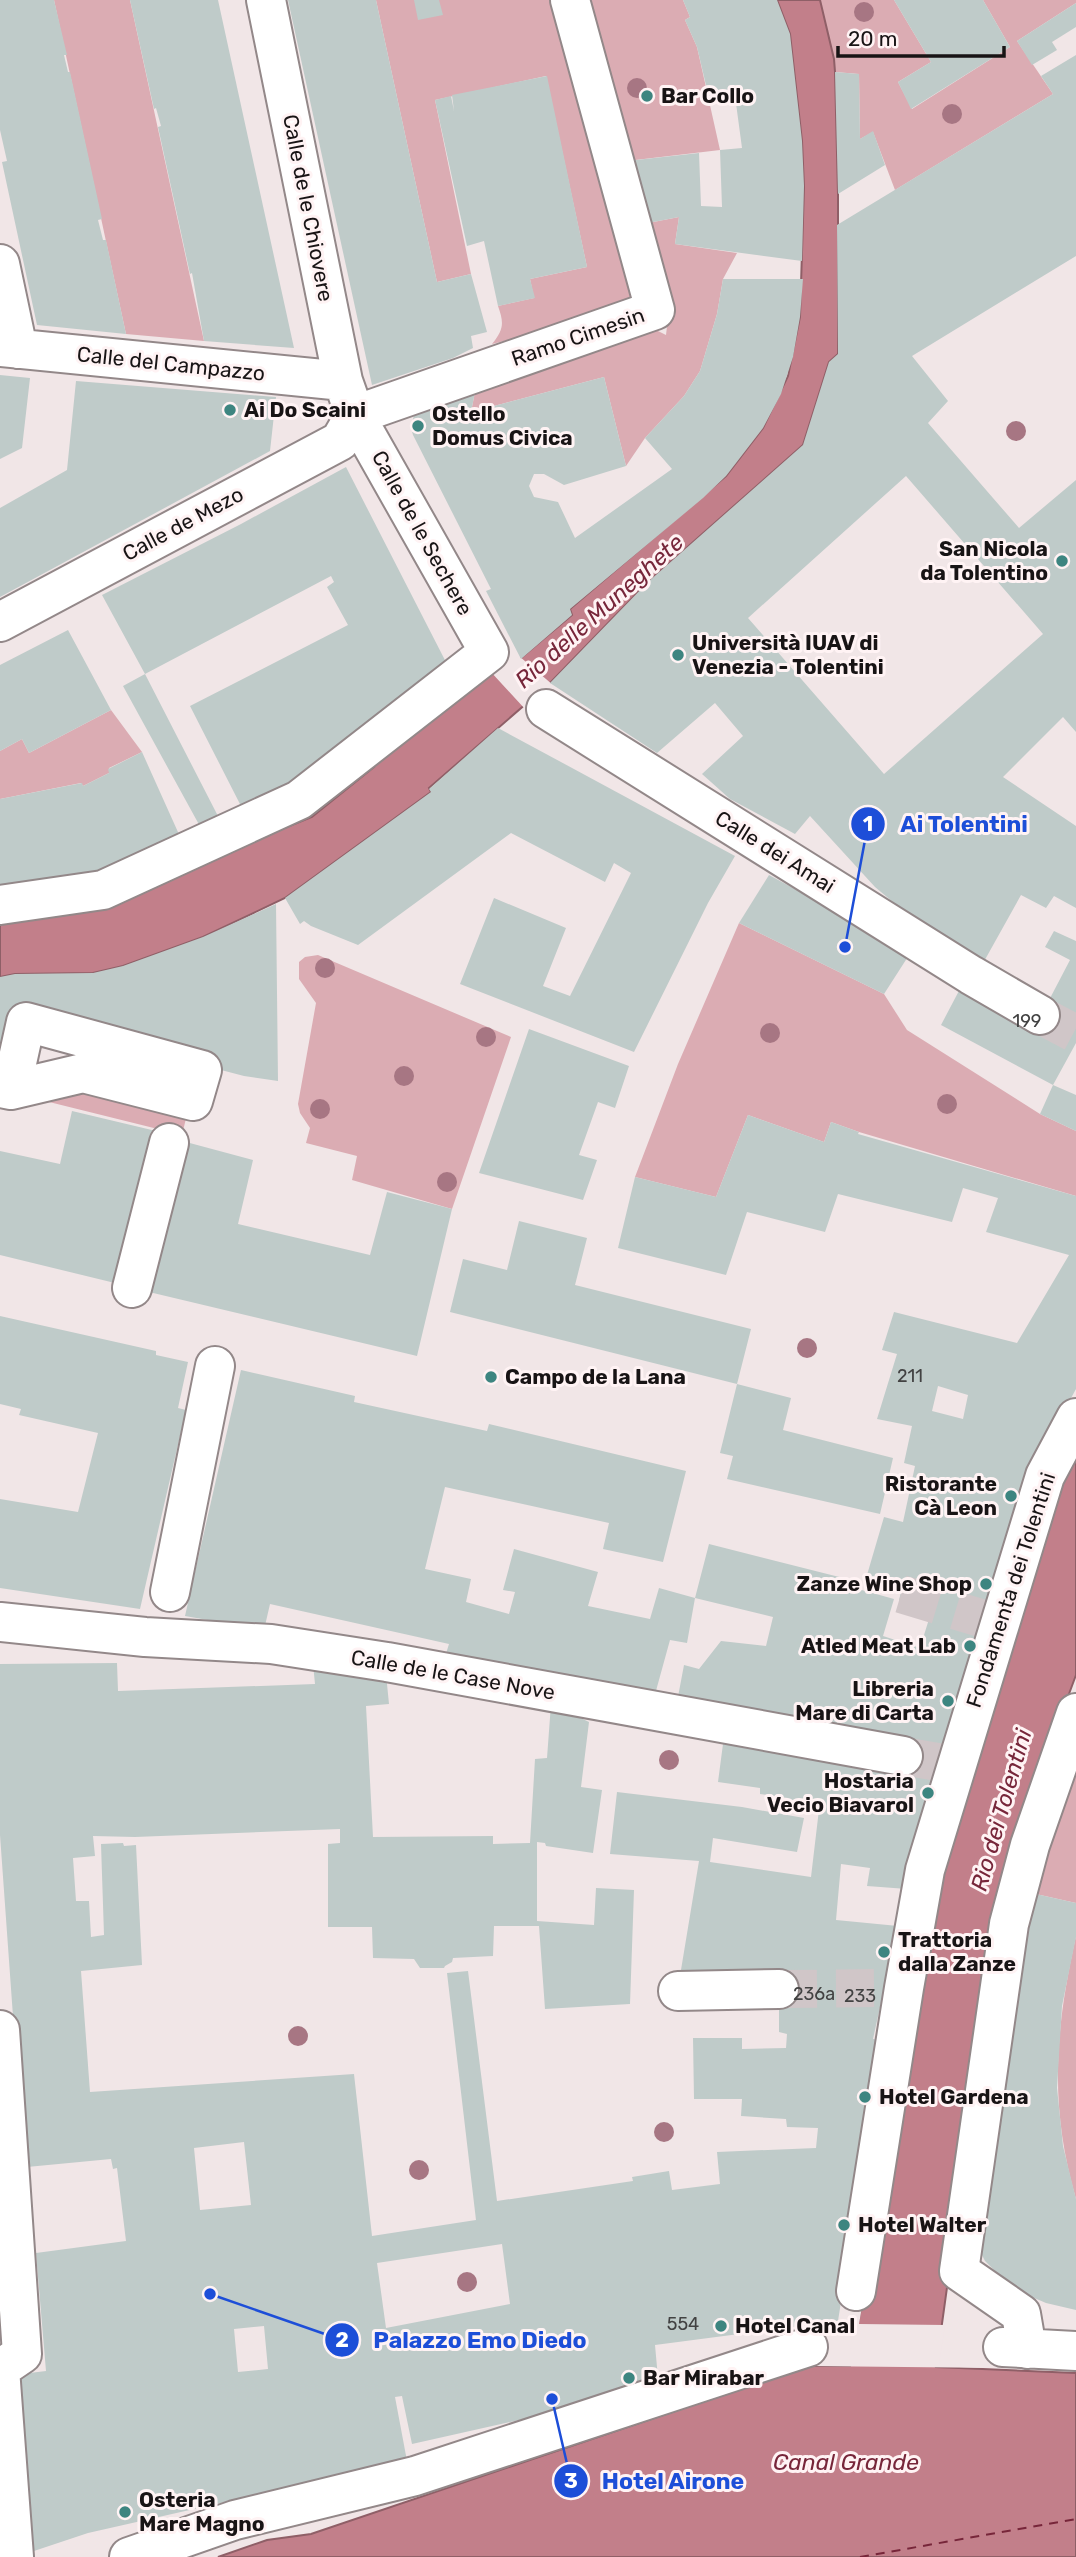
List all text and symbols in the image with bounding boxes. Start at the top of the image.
scale bar [838,14,1004,58]
text: 20 m [848,26,897,51]
place label: Bar Collo [661,83,754,108]
marker: Bar Collo [639,88,655,104]
street label: Calle de le Chiovere [278,112,339,304]
street label: Ramo Cimesin [508,302,648,371]
street label: Calle del Campazzo [76,341,266,386]
place label: Ai Do Scaini [244,397,366,422]
place label: Ostello Domus Civica [432,401,573,450]
marker: Ai Do Scaini [222,402,238,418]
marker: Ostello Domus Civica [410,418,426,434]
street label: Calle de le Sechere [367,446,478,620]
street label: Calle de Mezo [118,481,247,566]
water label: Rio delle Muneghete [509,528,689,694]
place label: San Nicola da Tolentino [920,536,1048,585]
marker: San Nicola da Tolentino [1054,553,1070,569]
place label: Università IUAV di Venezia - Tolentini [692,630,884,679]
marker: Università IUAV di Venezia - Tolentini [670,647,686,663]
callout: Ai Tolentini [851,802,1042,846]
street label: Calle dei Amai [711,805,840,898]
text: Ai Tolentini [900,810,1028,838]
text: 1 [863,811,873,836]
house number: 199 [1012,1010,1042,1032]
place label: Campo de la Lana [505,1364,686,1389]
house number: 211 [897,1365,923,1387]
marker: Campo de la Lana [483,1369,499,1385]
street label: Fondamenta dei Tolentini [961,1469,1060,1710]
place label: Ristorante Cà Leon [885,1471,997,1520]
marker: Ristorante Cà Leon [1003,1488,1019,1504]
place label: Zanze Wine Shop [797,1571,972,1596]
marker: Zanze Wine Shop [978,1576,994,1592]
place label: Atled Meat Lab [801,1633,956,1658]
marker: Atled Meat Lab [962,1638,978,1654]
street label: Calle de le Case Nove [349,1644,557,1705]
place label: Libreria Mare di Carta [795,1676,934,1725]
marker: Libreria Mare di Carta [940,1693,956,1709]
water label: Rio dei Tolentini [964,1724,1038,1894]
place label: Hostaria Vecio Biavarol [767,1768,914,1817]
marker: Hostaria Vecio Biavarol [920,1785,936,1801]
place label: Trattoria dalla Zanze [898,1927,1016,1976]
marker: Trattoria dalla Zanze [876,1944,892,1960]
house number: 236a [793,1983,835,2005]
house number: 233 [844,1985,876,2007]
place label: Hotel Gardena [879,2084,1029,2109]
marker: Hotel Gardena [857,2089,873,2105]
place label: Hotel Walter [858,2212,987,2237]
marker: Hotel Walter [836,2217,852,2233]
house number: 554 [667,2313,699,2335]
place label: Hotel Canal [735,2313,855,2338]
callout: Palazzo Emo Diedo [324,2318,601,2362]
marker: Hotel Canal [713,2318,729,2334]
text: Palazzo Emo Diedo [373,2326,587,2354]
text: 2 [335,2327,349,2352]
place label: Bar Mirabar [643,2365,765,2390]
marker: Bar Mirabar [621,2370,637,2386]
water label: Canal Grande [773,2448,919,2476]
callout: Hotel Airone [553,2459,759,2503]
text: Hotel Airone [602,2467,744,2495]
text: 3 [564,2468,578,2493]
place label: Osteria Mare Magno [139,2487,265,2536]
marker: Osteria Mare Magno [117,2504,133,2520]

